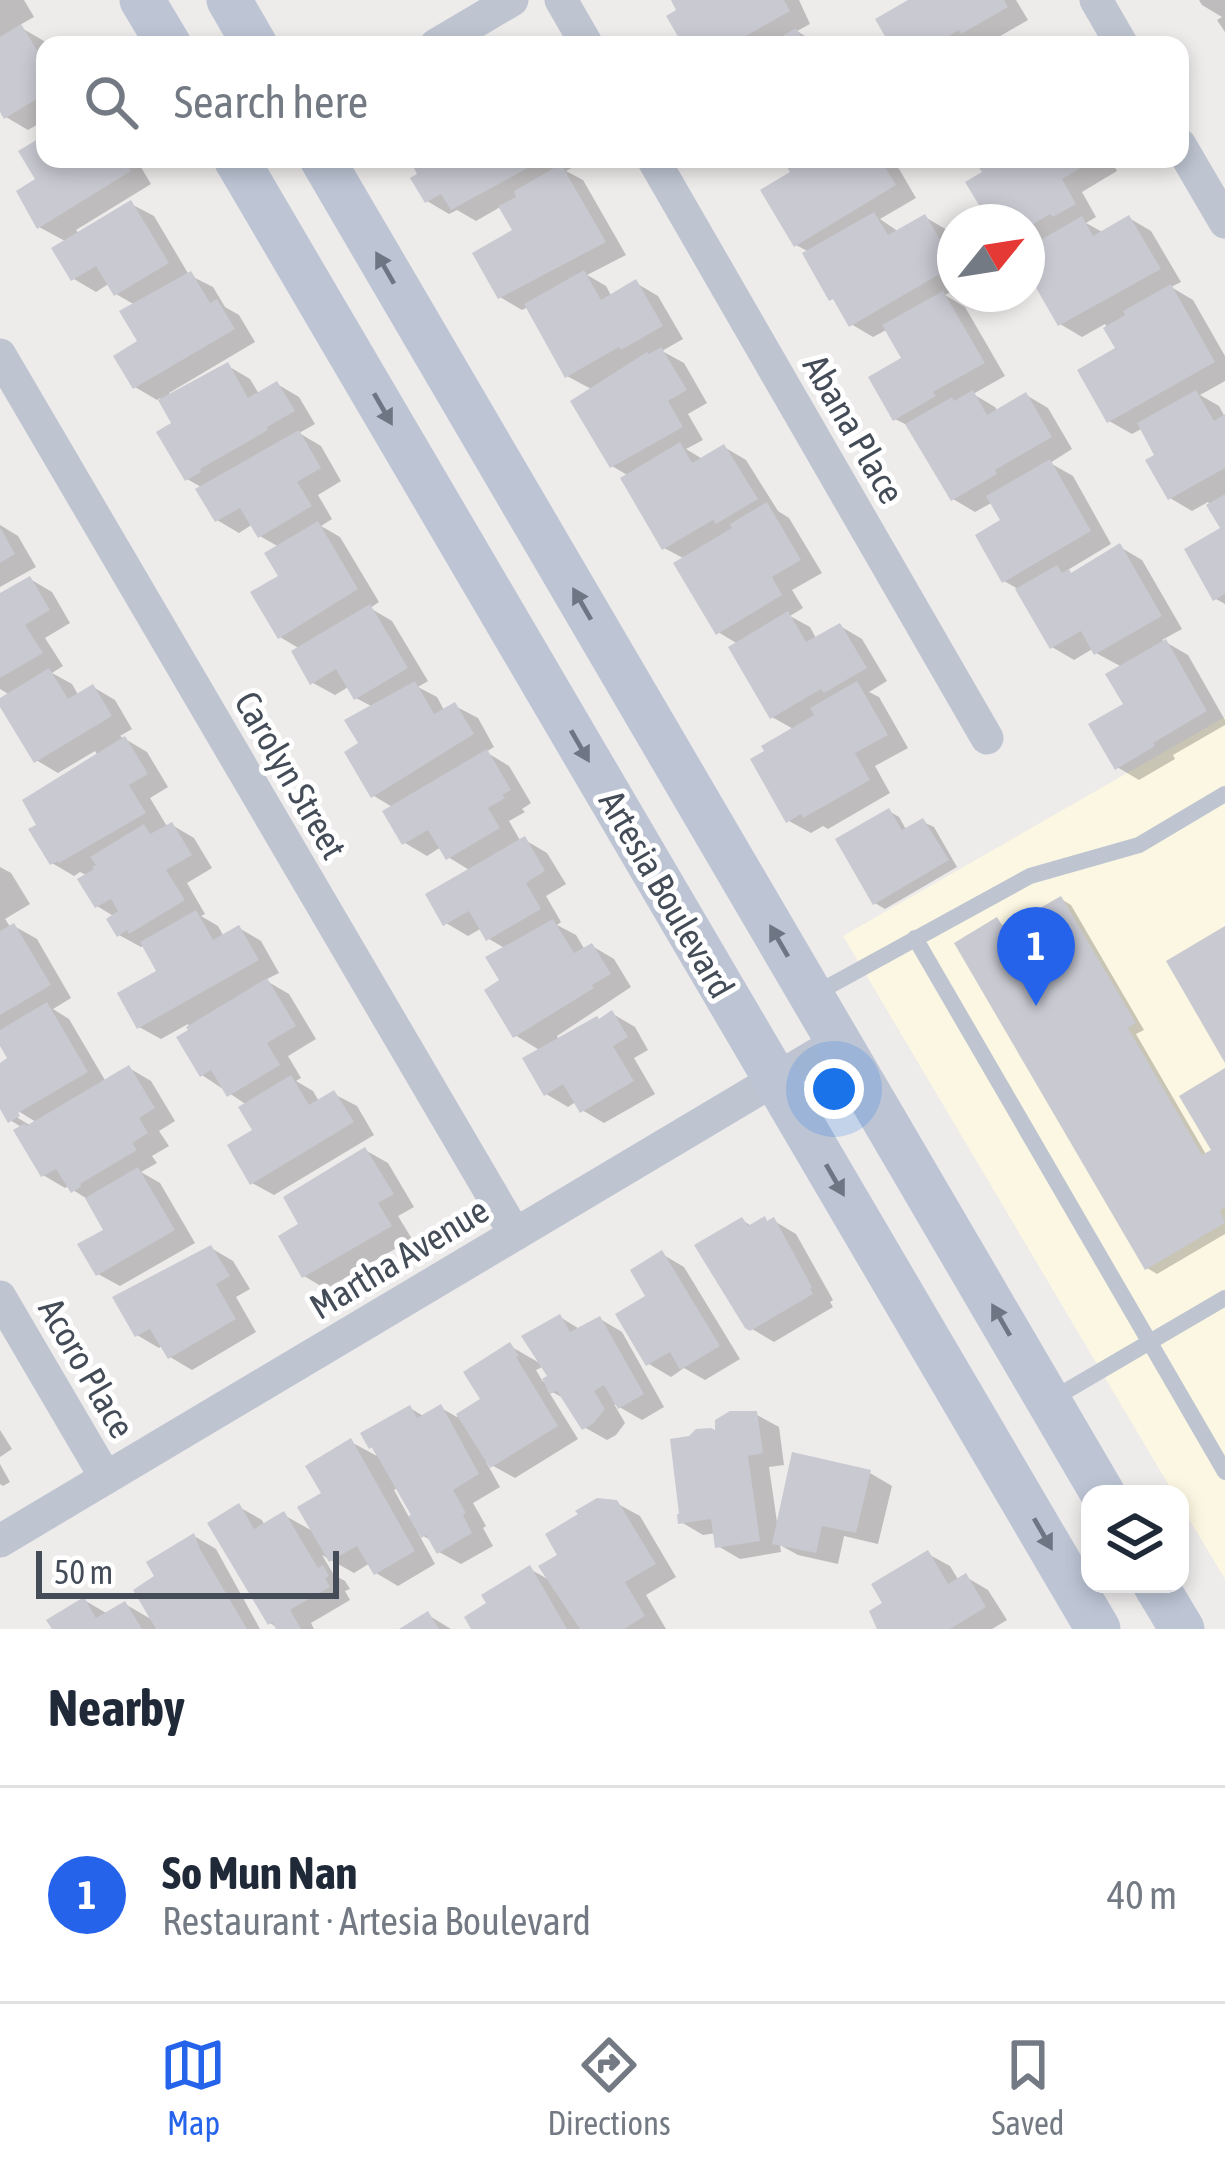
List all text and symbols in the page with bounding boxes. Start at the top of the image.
search box [36,36,1189,168]
icon: search [78,69,144,135]
text: Search here [174,76,368,128]
north arrow [937,204,1045,312]
one-way arrow [376,251,397,284]
street label: Abana Place [795,347,913,511]
one-way arrow [371,393,392,426]
one-way arrow [573,587,594,621]
street label: Carolyn Street [226,684,356,866]
one-way arrow [569,729,590,763]
street label: Artesia Boulevard [591,783,743,1005]
pin: 1 [997,907,1075,1006]
one-way arrow [769,924,790,958]
your location [804,1059,864,1119]
one-way arrow [823,1163,844,1197]
street label: Martha Avenue [302,1188,496,1328]
street label: Acoro Place [30,1291,144,1445]
one-way arrow [992,1304,1013,1337]
map controls [1081,1485,1189,1593]
button: layers [1081,1485,1189,1593]
one-way arrow [1031,1517,1052,1551]
scale bar [36,1545,339,1598]
text: 50 m [54,1553,113,1591]
text: Nearby [48,1678,185,1737]
text: So Mun Nan [162,1847,357,1899]
text: 1 [78,1873,96,1917]
text: 40 m [1107,1873,1177,1917]
text: Restaurant · Artesia Boulevard [162,1899,591,1943]
tab: Map [160,2032,226,2142]
tab: Directions [547,2032,671,2142]
tab: Saved [992,2032,1064,2142]

